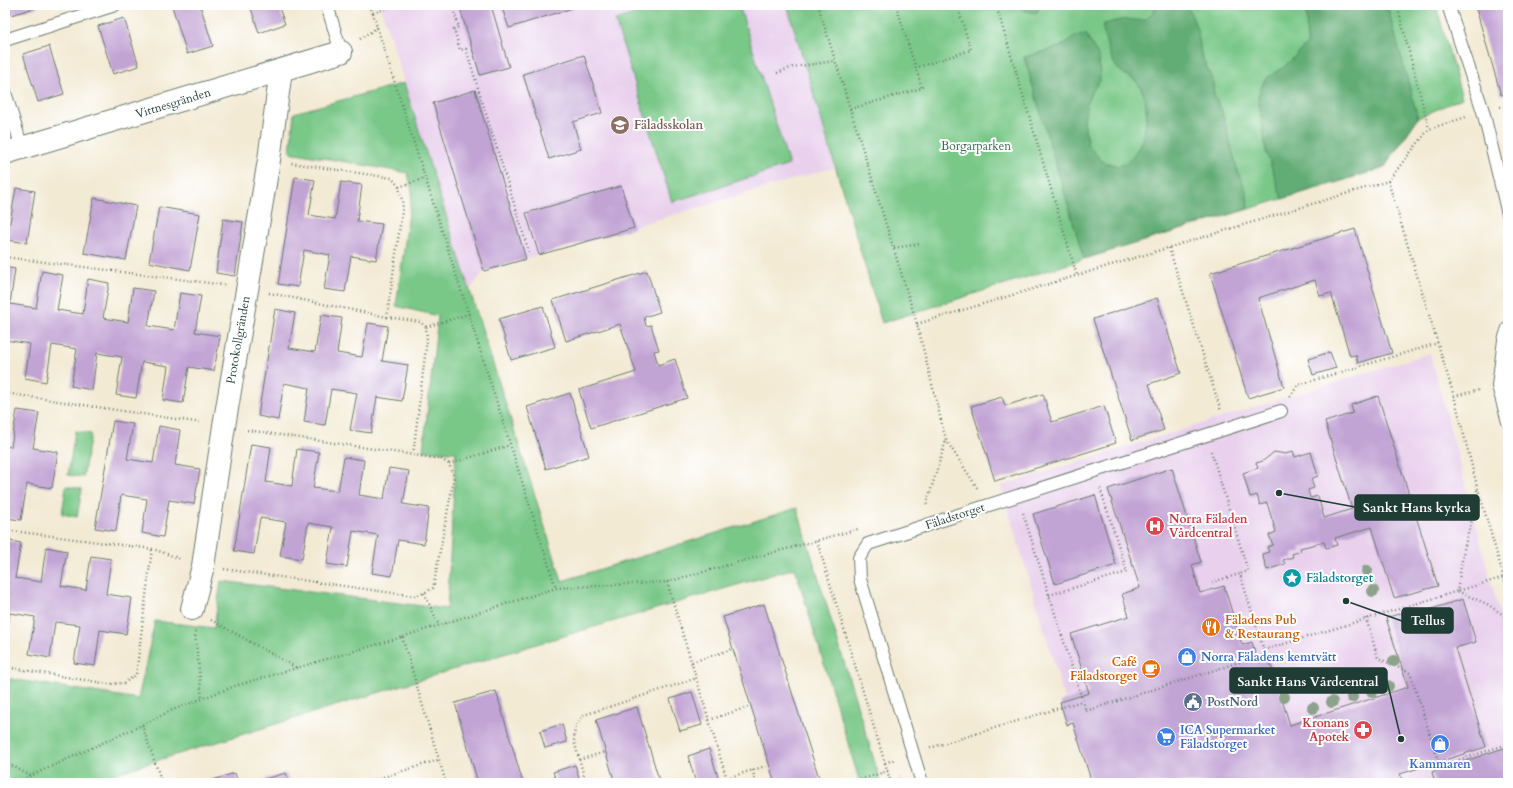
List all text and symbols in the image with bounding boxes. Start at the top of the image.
street label: Vittnesgränden [133,84,213,122]
school or university icon: Fäladsskolan [609,114,631,136]
place label: Fäladsskolan [634,117,704,133]
park label: Borgarparken [941,138,1011,154]
street label: Protokollgränden [222,295,254,385]
callout: Sankt Hans kyrka [1355,495,1479,520]
street label: Fäladstorget [923,499,987,533]
text: Sankt Hans kyrka [1363,499,1471,517]
place label: Norra Fäladen Vårdcentral [1169,511,1248,541]
hospital icon: Norra Fäladen Vårdcentral [1144,515,1166,537]
place icon: Fäladstorget [1281,567,1303,589]
place label: Fäladstorget [1306,570,1374,586]
callout: Tellus [1402,608,1453,633]
place label: Fäladens Pub & Restaurang [1225,612,1300,642]
text: Tellus [1411,612,1445,630]
restaurant icon: Fäladens Pub & Restaurang [1200,616,1222,638]
shop icon: Norra Fäladens kemtvätt [1176,646,1198,668]
place label: Norra Fäladens kemtvätt [1201,649,1337,665]
place label: Café Fäladstorget [1070,654,1138,684]
cafe icon: Café Fäladstorget [1140,658,1162,680]
callout: Sankt Hans Vårdcentral [1230,668,1387,693]
text: Sankt Hans Vårdcentral [1237,673,1379,691]
public building icon: PostNord [1182,691,1204,713]
place label: PostNord [1207,694,1258,710]
place label: Kronans Apotek [1302,715,1350,745]
pharmacy icon: Kronans Apotek [1352,719,1374,741]
place label: ICA Supermarket Fäladstorget [1180,722,1276,752]
supermarket icon: ICA Supermarket Fäladstorget [1155,726,1177,748]
shop icon: Kammaren [1429,733,1451,755]
place label: Kammaren [1409,756,1471,772]

